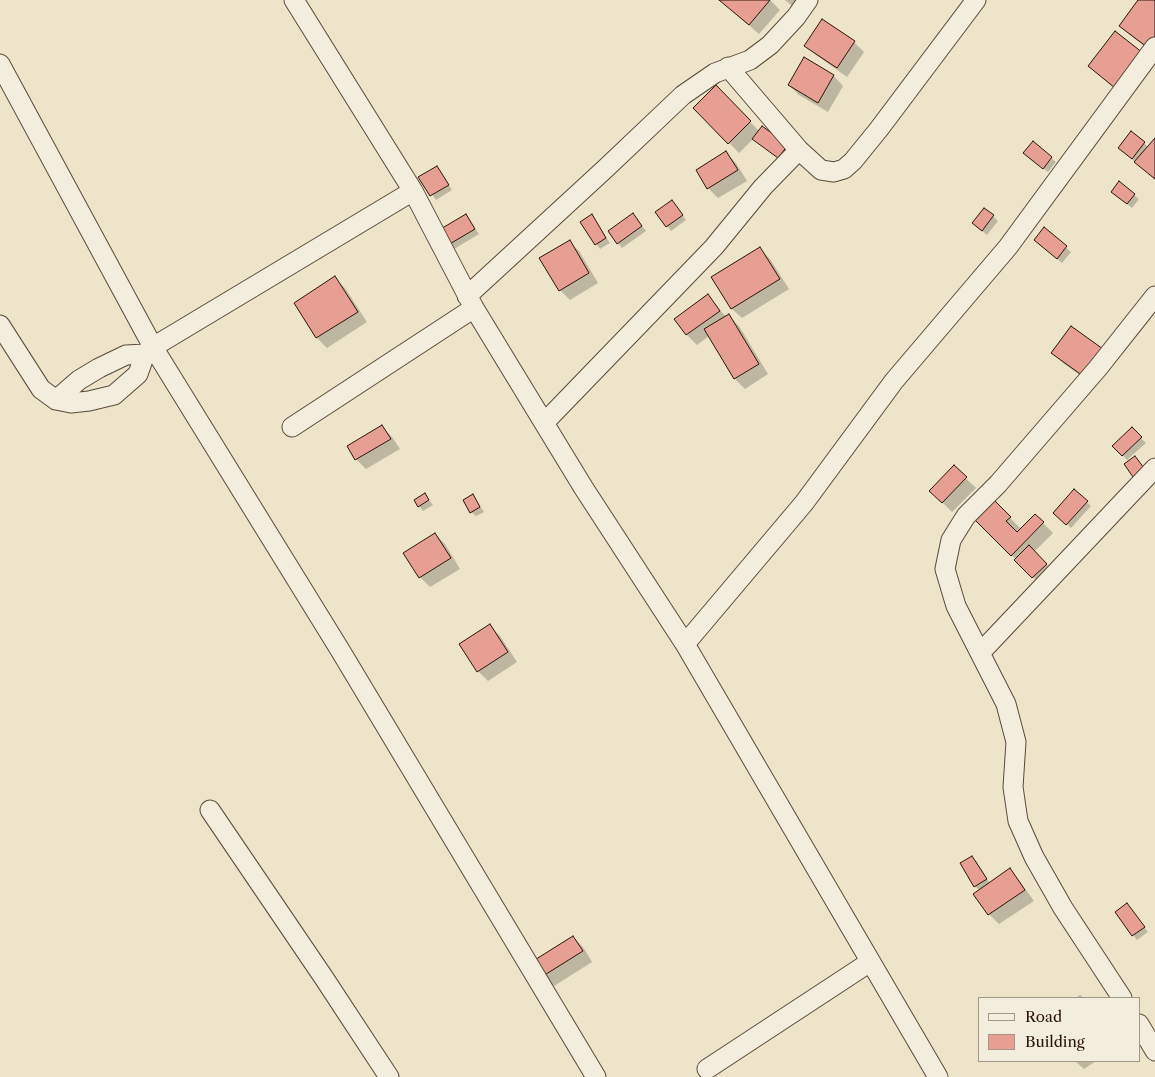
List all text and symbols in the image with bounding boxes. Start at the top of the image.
legend [978,997,1140,1062]
text: Road [1025,1007,1062,1026]
text: Building [1025,1032,1085,1051]

